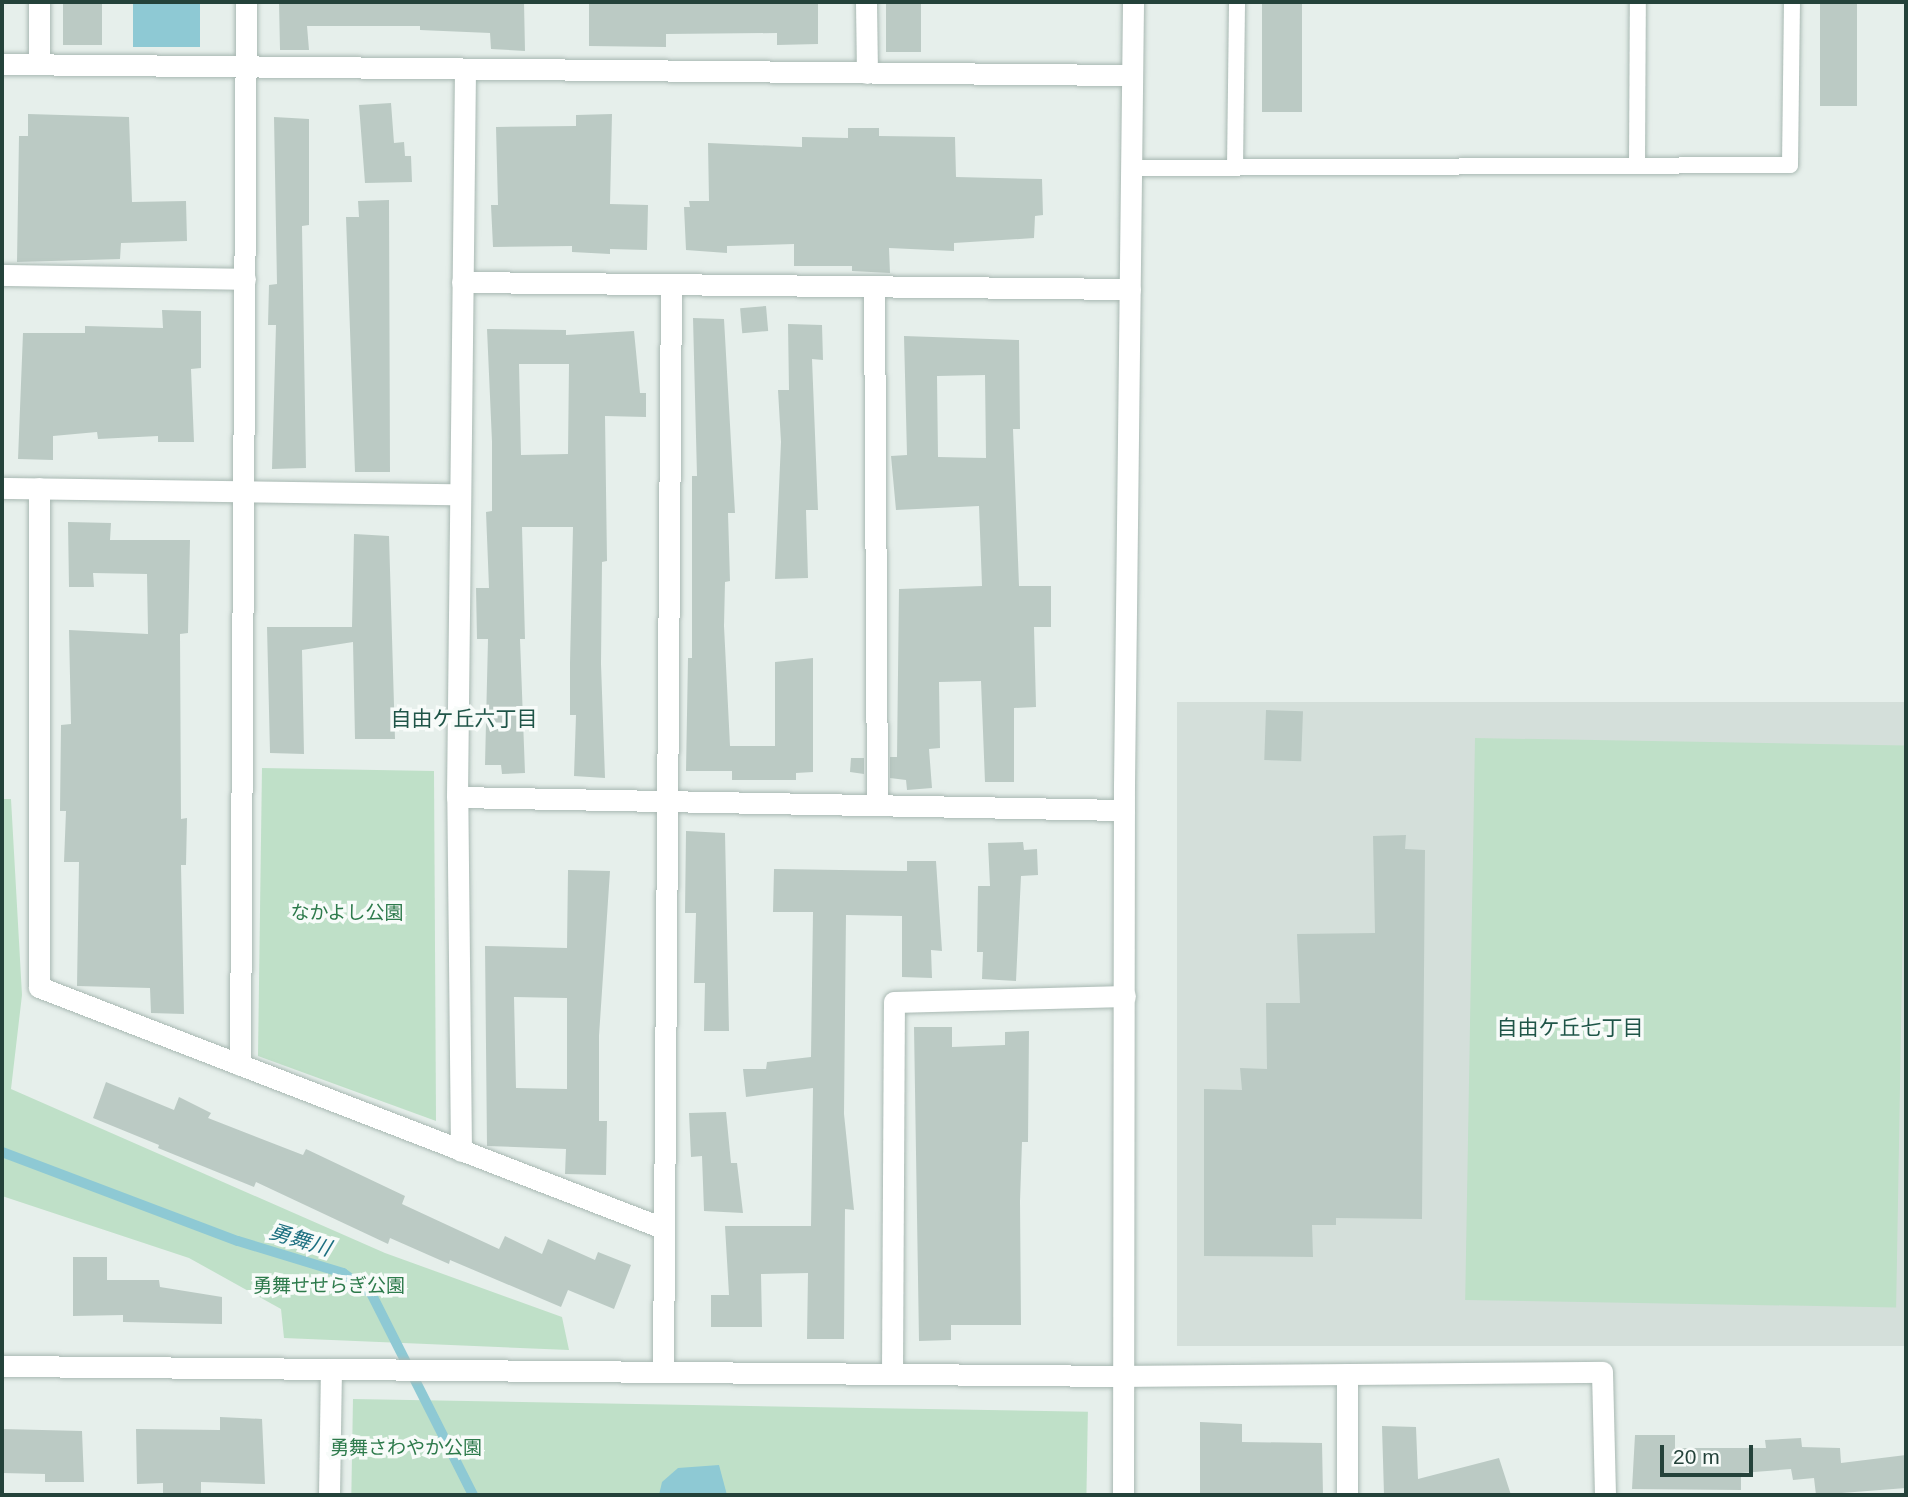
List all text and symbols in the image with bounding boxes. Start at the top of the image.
district label: 自由ケ丘六丁目 [391,706,537,732]
park label: なかよし公園 [290,902,404,924]
district label: 自由ケ丘七丁目 [1497,1015,1643,1041]
water label: 勇舞川 [266,1219,334,1261]
park label: 勇舞せせらぎ公園 [253,1275,405,1297]
scale bar [1663,1430,1756,1474]
park label: 勇舞さわやか公園 [330,1437,482,1459]
text: 20 m [1673,1445,1720,1468]

